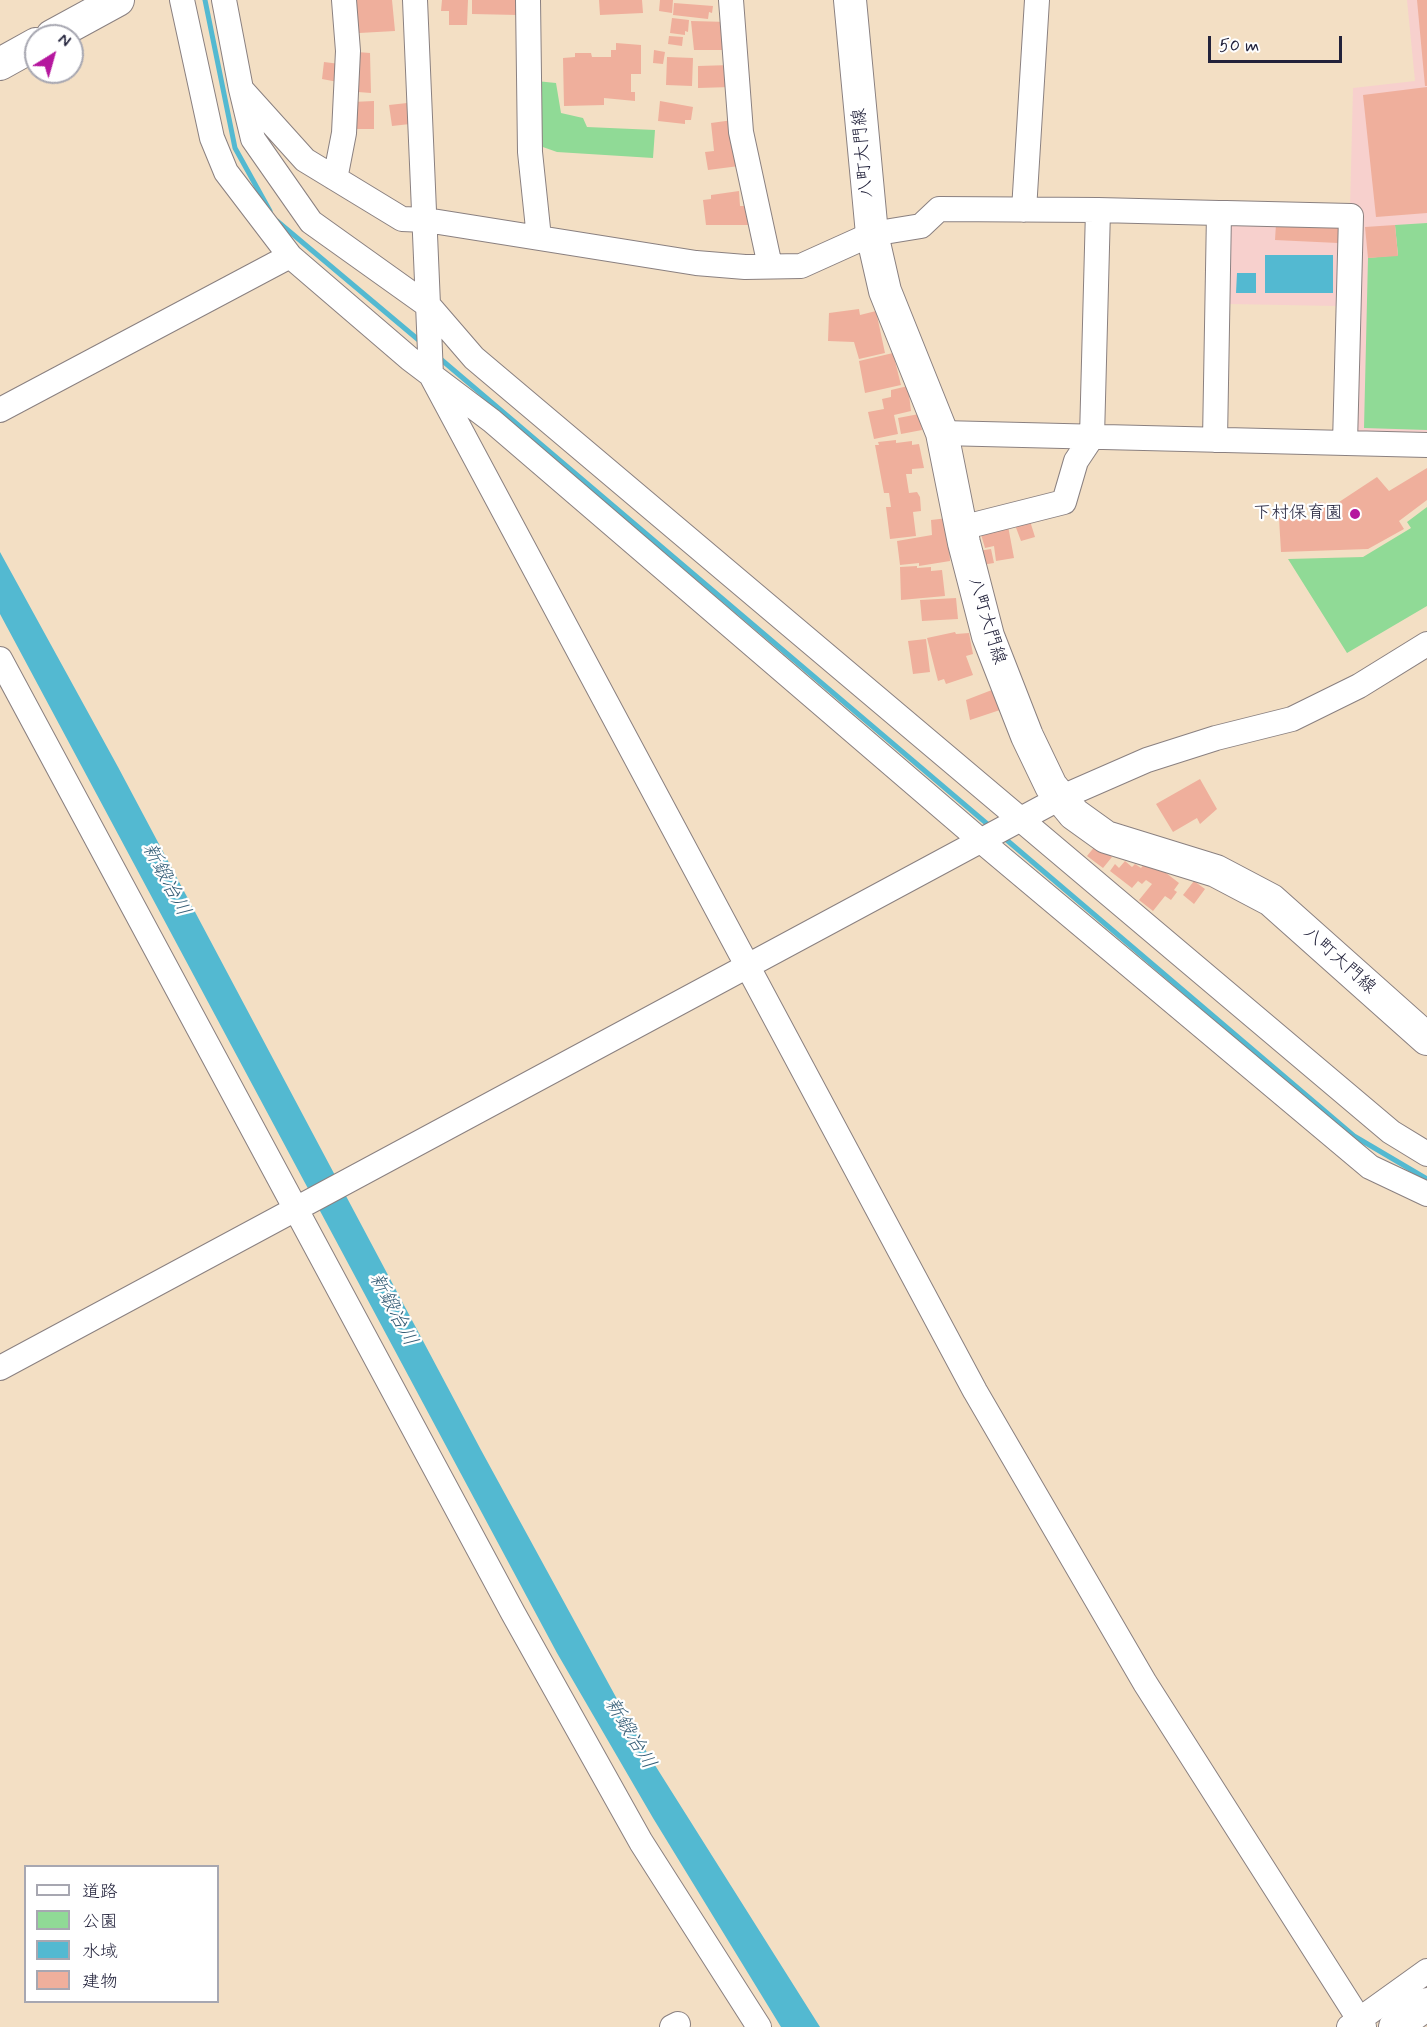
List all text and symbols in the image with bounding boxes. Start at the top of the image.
north arrow [24,24,84,84]
scale bar [1211,24,1344,62]
text: N [53,29,75,52]
text: 50 m [1219,34,1259,58]
street label: 八町大門線 [849,107,879,199]
place label: 下村保育園 [1253,503,1343,525]
marker: 下村保育園 [1348,507,1362,521]
street label: 八町大門線 [963,575,1009,667]
water label: 新鍛冶川 [136,839,194,921]
street label: 八町大門線 [1298,923,1380,999]
water label: 新鍛冶川 [363,1269,421,1351]
water label: 新鍛冶川 [598,1694,660,1774]
legend [24,1865,219,2003]
text: 道路 [82,1880,118,1904]
text: 公園 [82,1910,118,1934]
text: 水域 [82,1940,118,1964]
text: 建物 [82,1970,118,1994]

